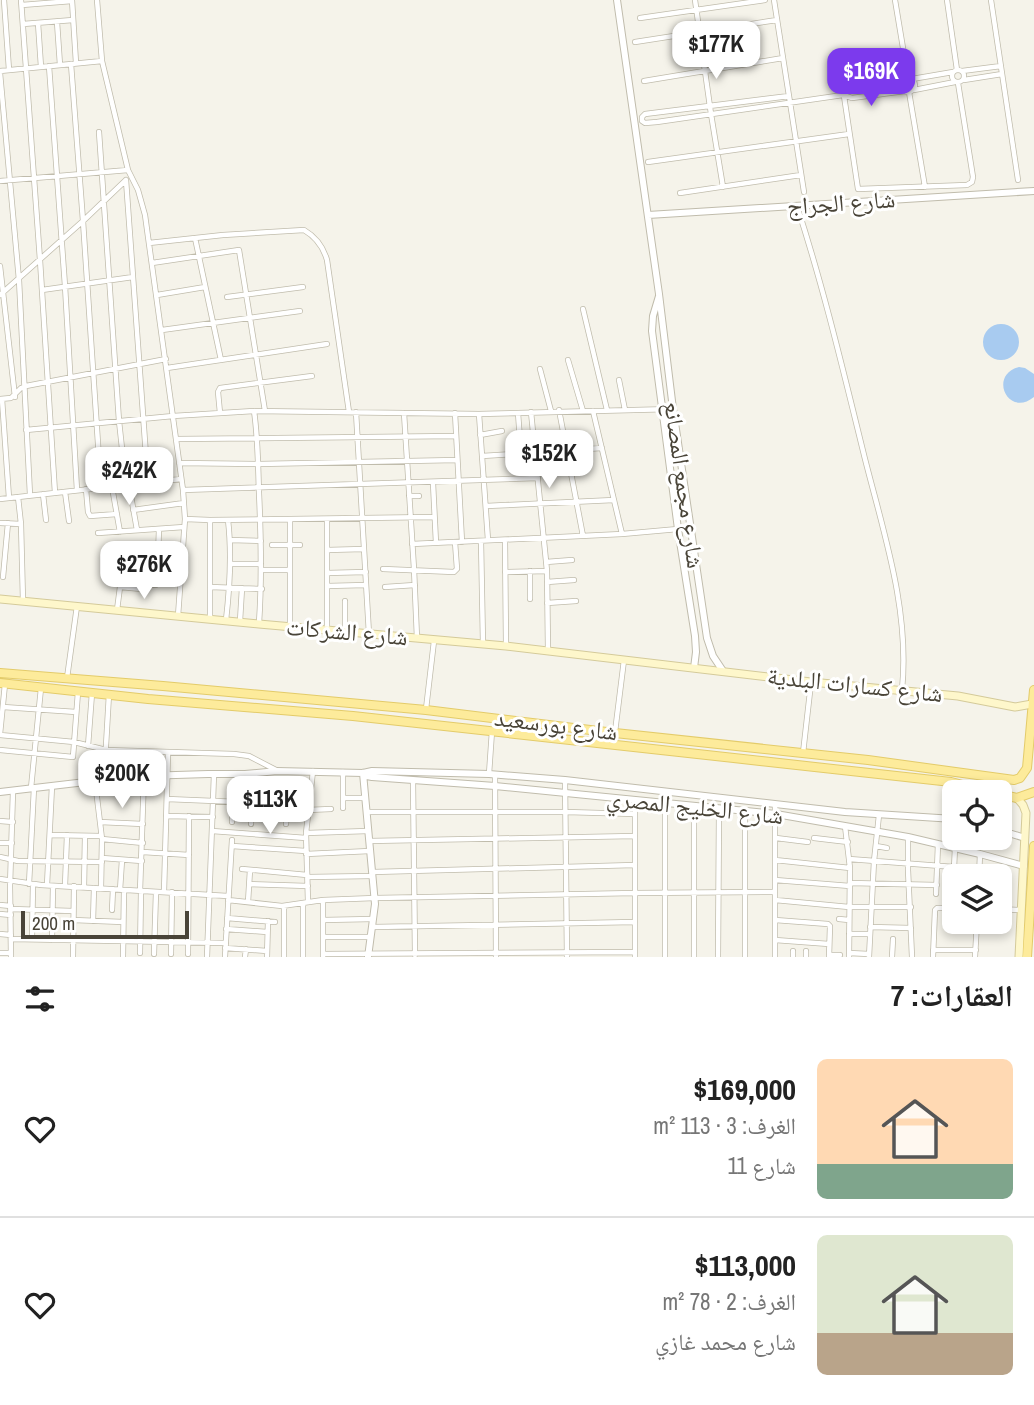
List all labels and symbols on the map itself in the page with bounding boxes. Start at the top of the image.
pin: $177K [667,22,765,81]
pin: $169K [822,48,920,108]
street label: شارع الجراج [786,182,896,222]
street label: شارع مجمع المصانع [657,399,713,570]
pin: $152K [500,430,598,490]
pin: $242K [80,448,178,507]
pin: $276K [95,542,193,601]
street label: شارع الشركات [285,610,409,652]
street label: شارع كسارات البلدية [766,659,944,709]
street label: شارع بورسعيد [493,701,620,747]
pin: $200K [73,750,171,810]
pin: $113K [221,776,319,836]
street label: شارع الخليج المصري [605,781,785,835]
scale bar [21,908,189,940]

